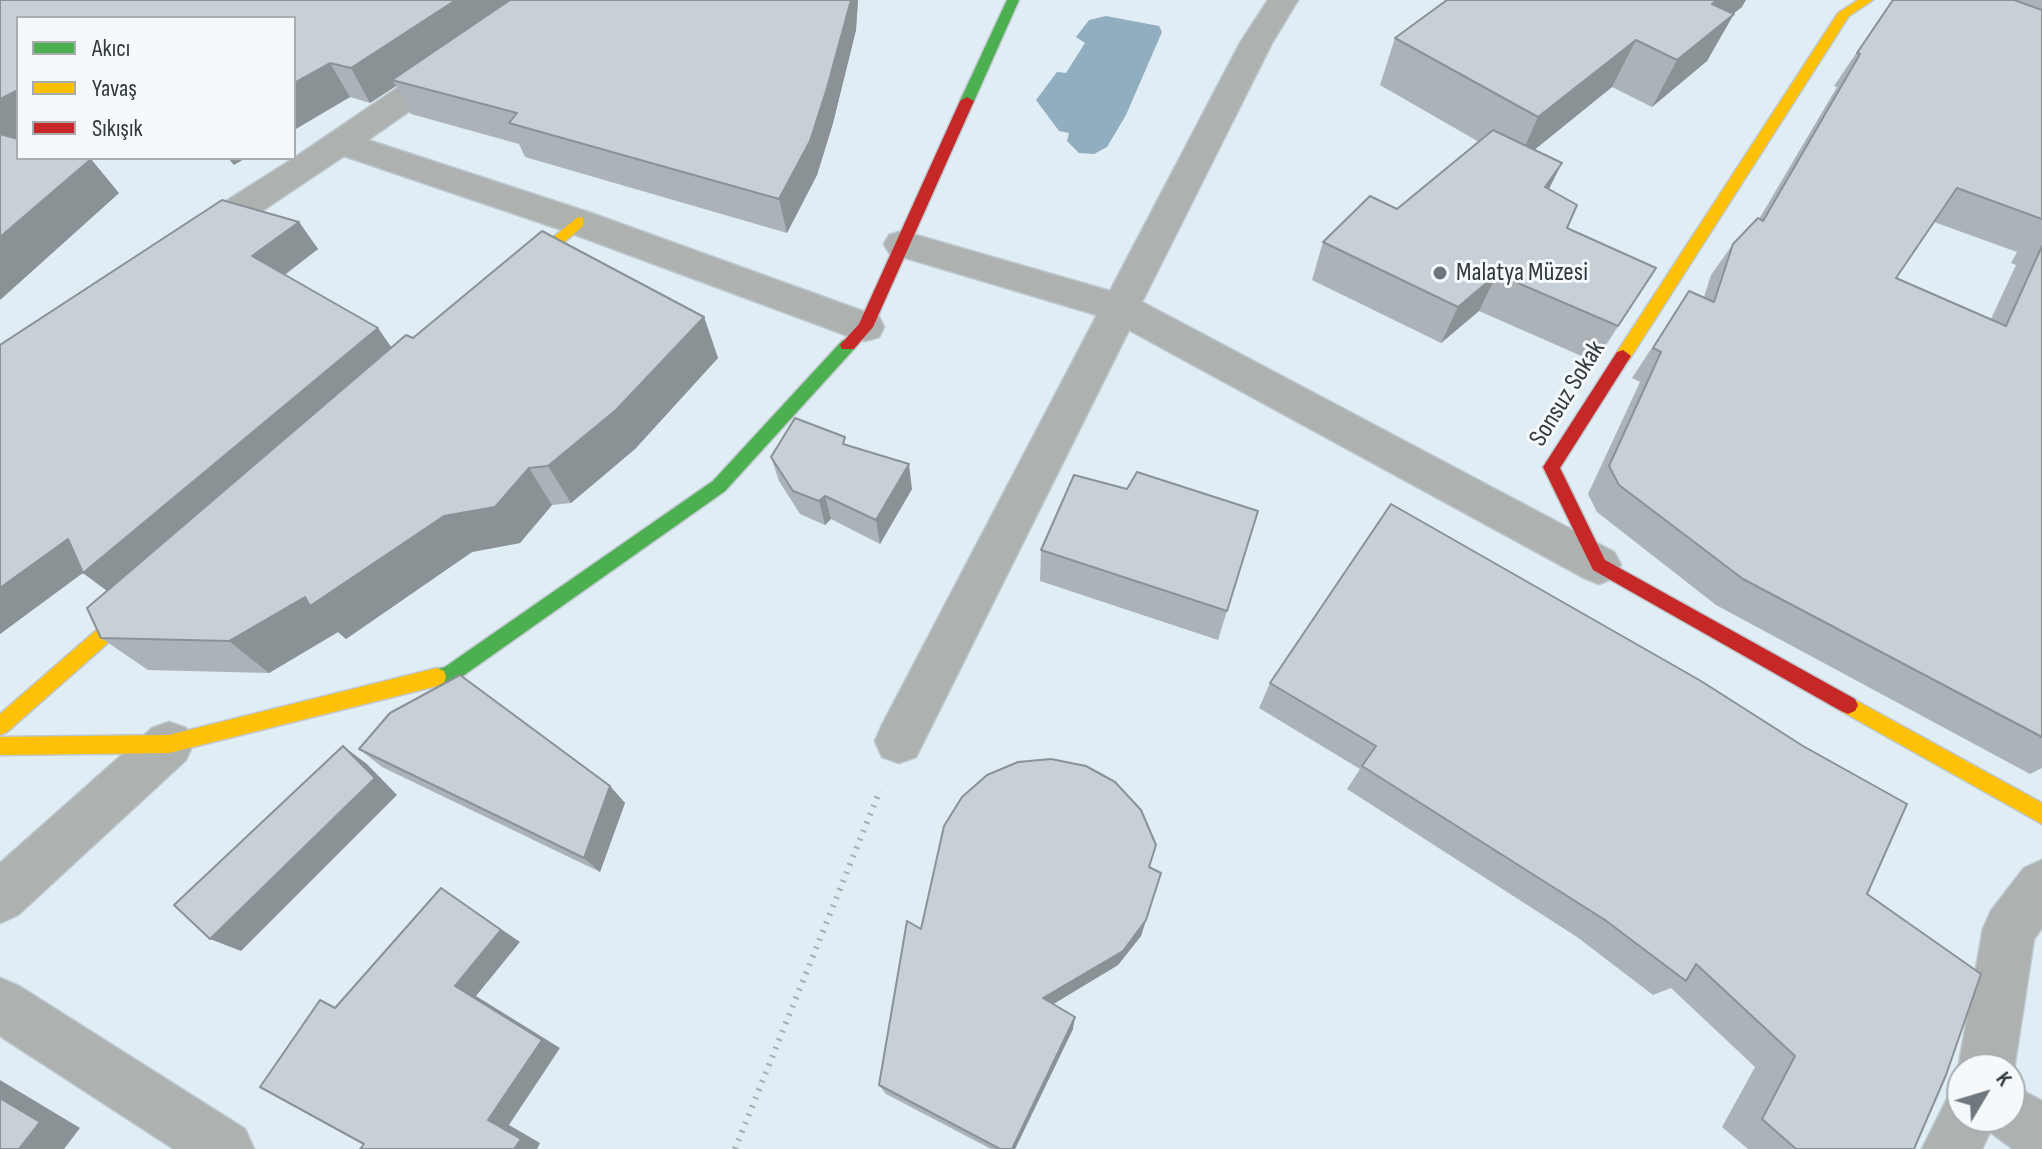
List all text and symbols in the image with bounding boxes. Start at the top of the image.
legend [16,16,296,160]
text: Akıcı [92,34,130,63]
text: Yavaş [92,74,137,103]
text: Sıkışık [92,114,143,143]
place label: Malatya Müzesi [1456,257,1588,289]
marker: Malatya Müzesi [1431,264,1449,282]
street label: Sonsuz Sokak [1523,335,1613,453]
north arrow [1946,1053,2026,1133]
text: K [1990,1067,2018,1092]

